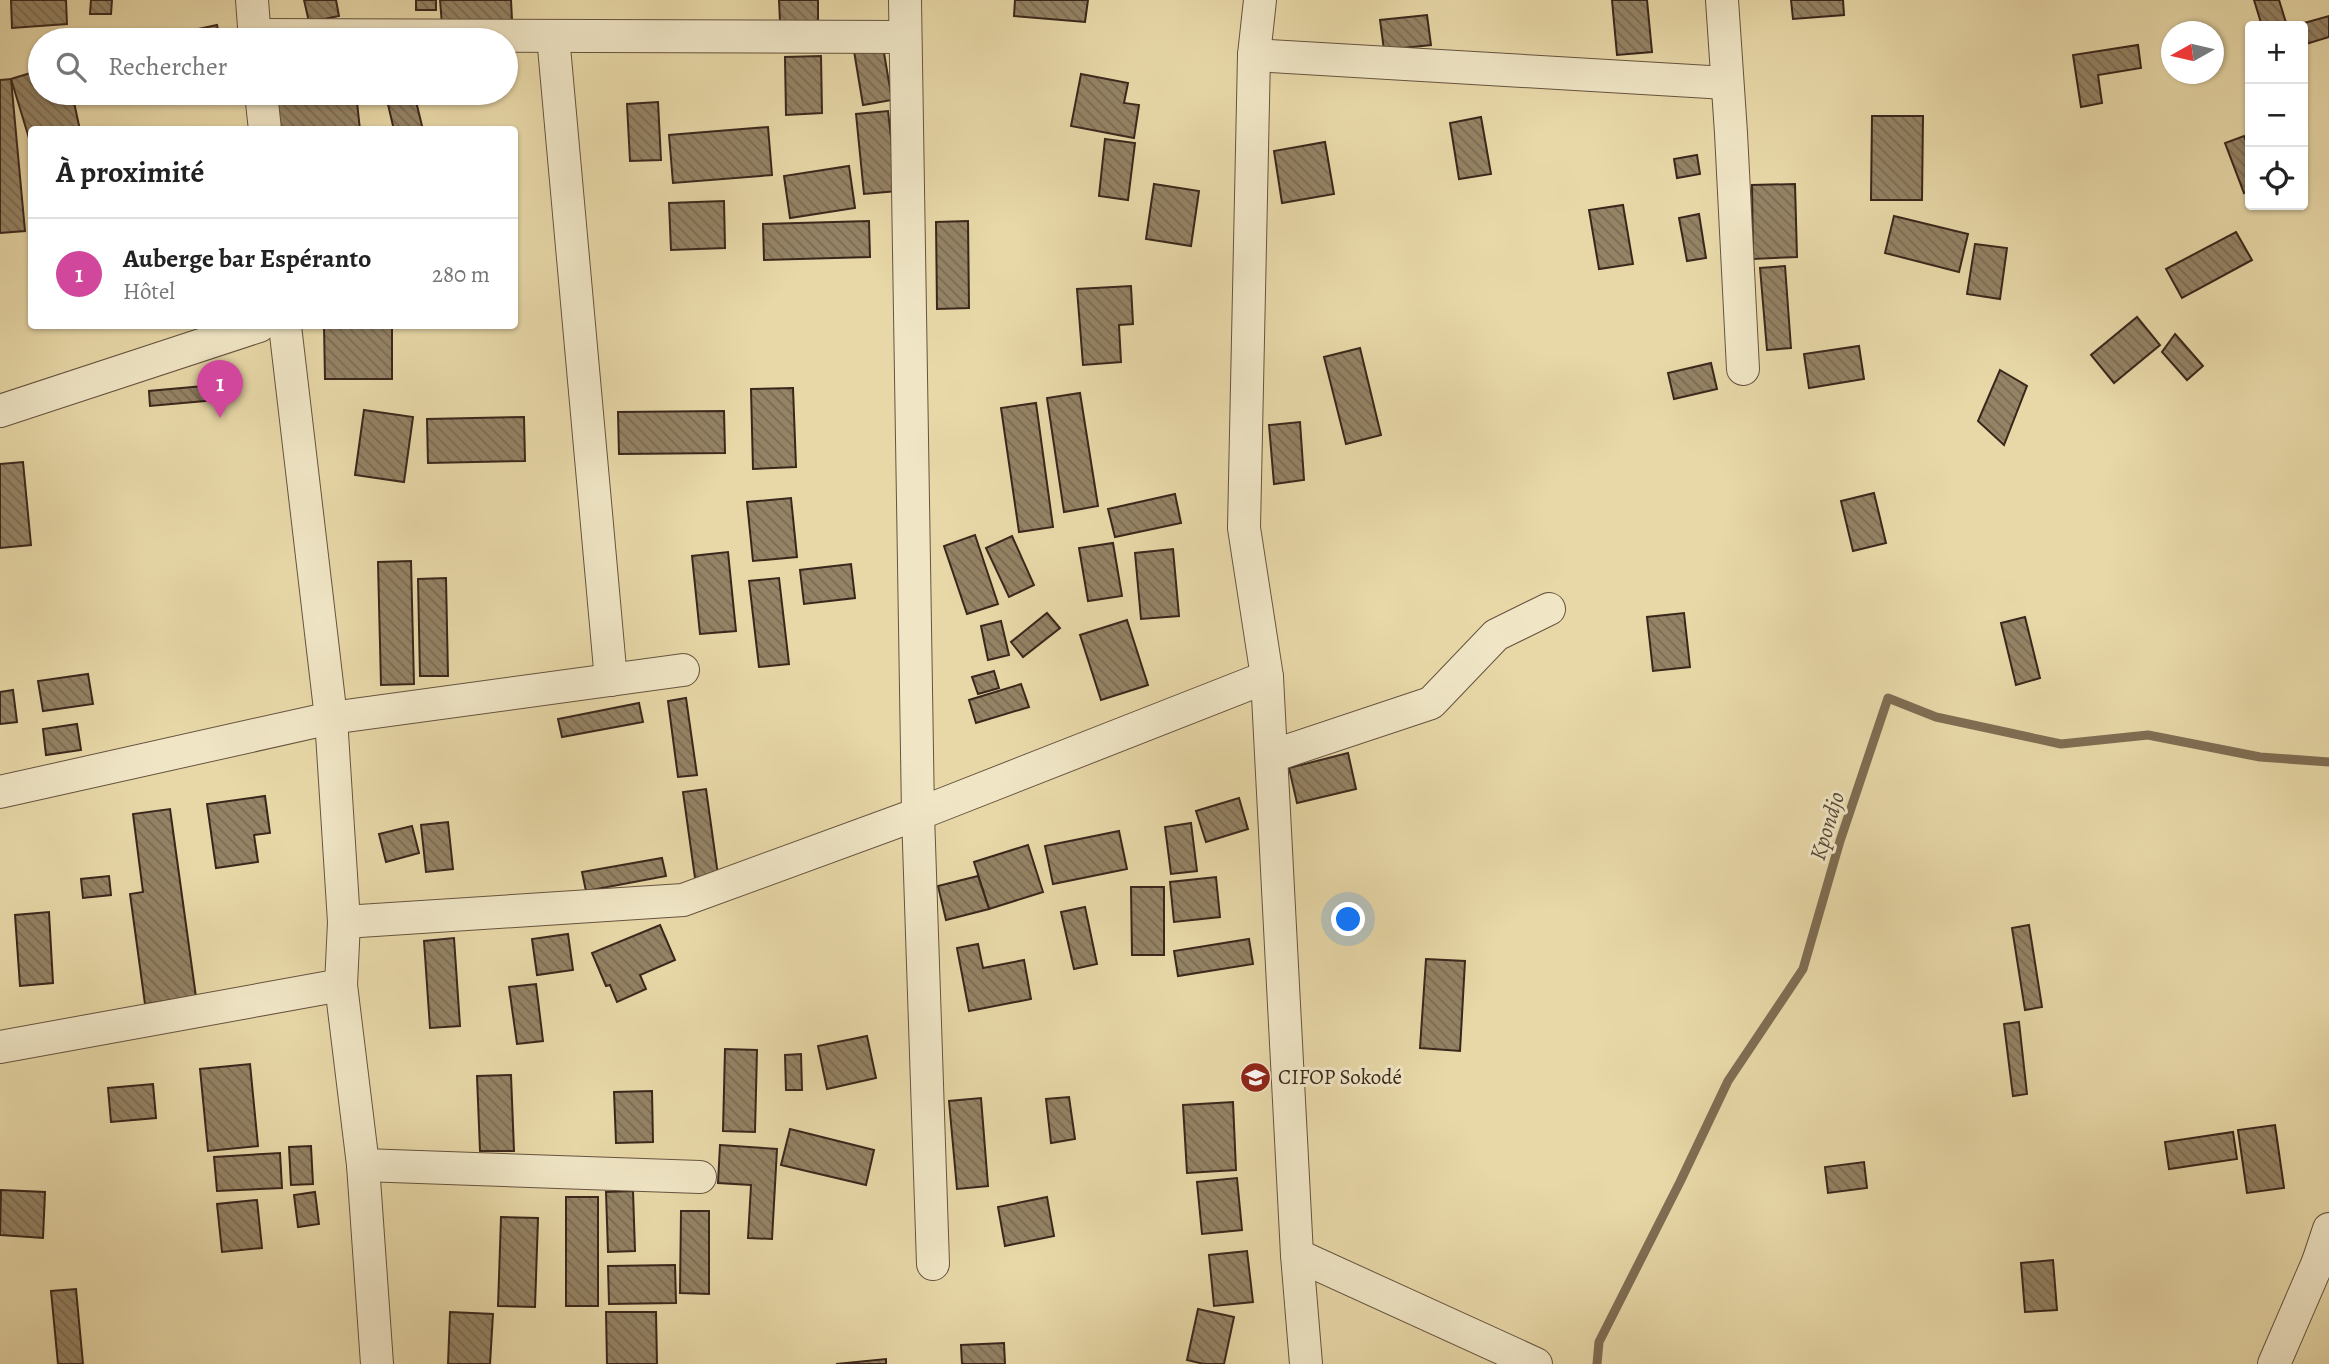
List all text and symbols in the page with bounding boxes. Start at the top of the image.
north arrow [2161,21,2224,84]
map controls [2245,21,2308,210]
button: + [2245,21,2308,84]
search box [28,28,518,105]
icon: search [52,48,90,86]
text: Rechercher [108,49,228,84]
button: − [2245,84,2308,147]
button: locate [2245,147,2308,210]
text: À proximité [56,152,204,192]
text: Auberge bar Espéranto [123,241,371,276]
text: 1 [75,259,83,290]
text: 280 m [432,259,490,290]
text: Hôtel [123,276,175,307]
pin: 1 [197,360,243,418]
water label: Kpondjo [1802,788,1852,864]
your location [1331,902,1365,936]
school or university icon: CIFOP Sokodé [1238,1060,1272,1094]
place label: CIFOP Sokodé [1278,1063,1402,1091]

